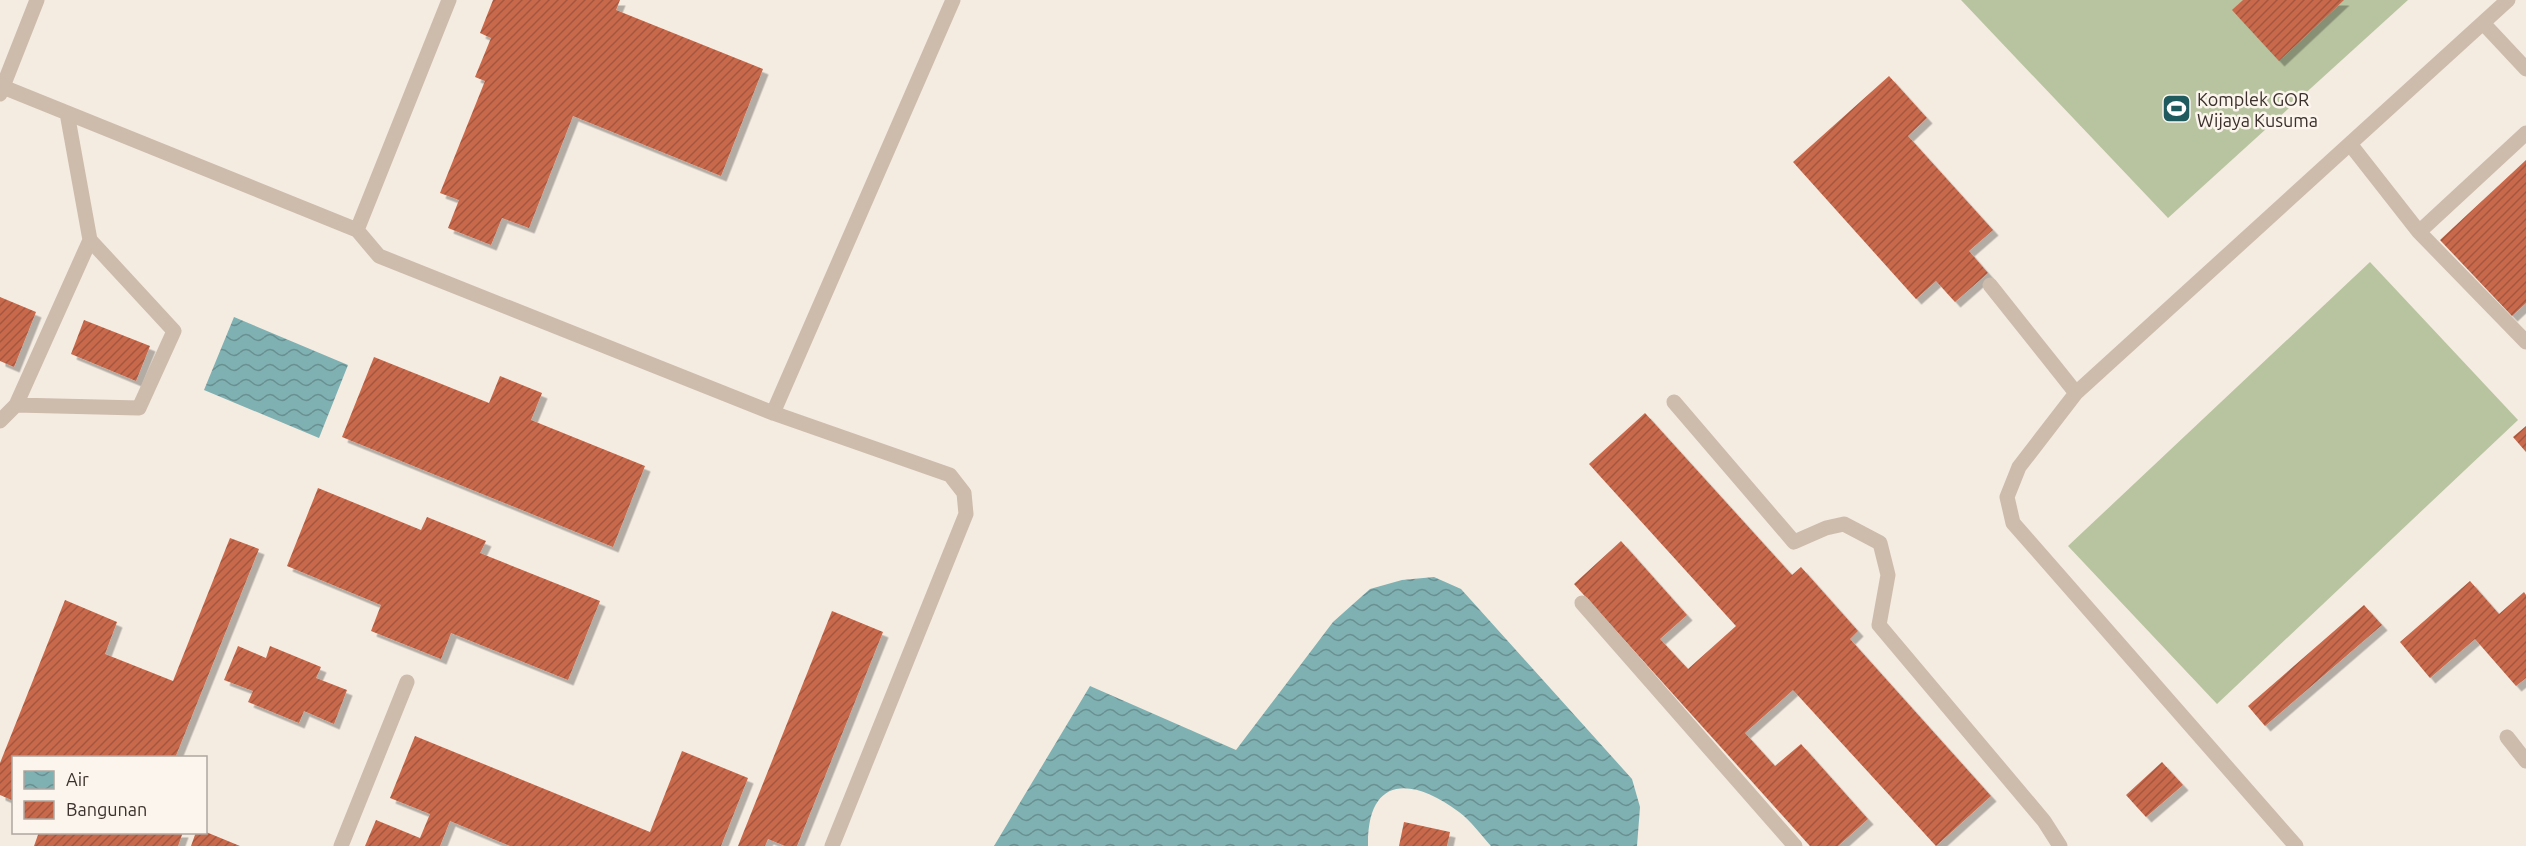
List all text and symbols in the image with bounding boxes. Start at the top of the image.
place label: Komplek GOR Wijaya Kusuma [2197,89,2318,130]
sports icon: Komplek GOR Wijaya Kusuma [2160,93,2192,125]
legend [12,756,207,834]
text: Air [66,769,89,789]
text: Bangunan [66,799,147,819]

